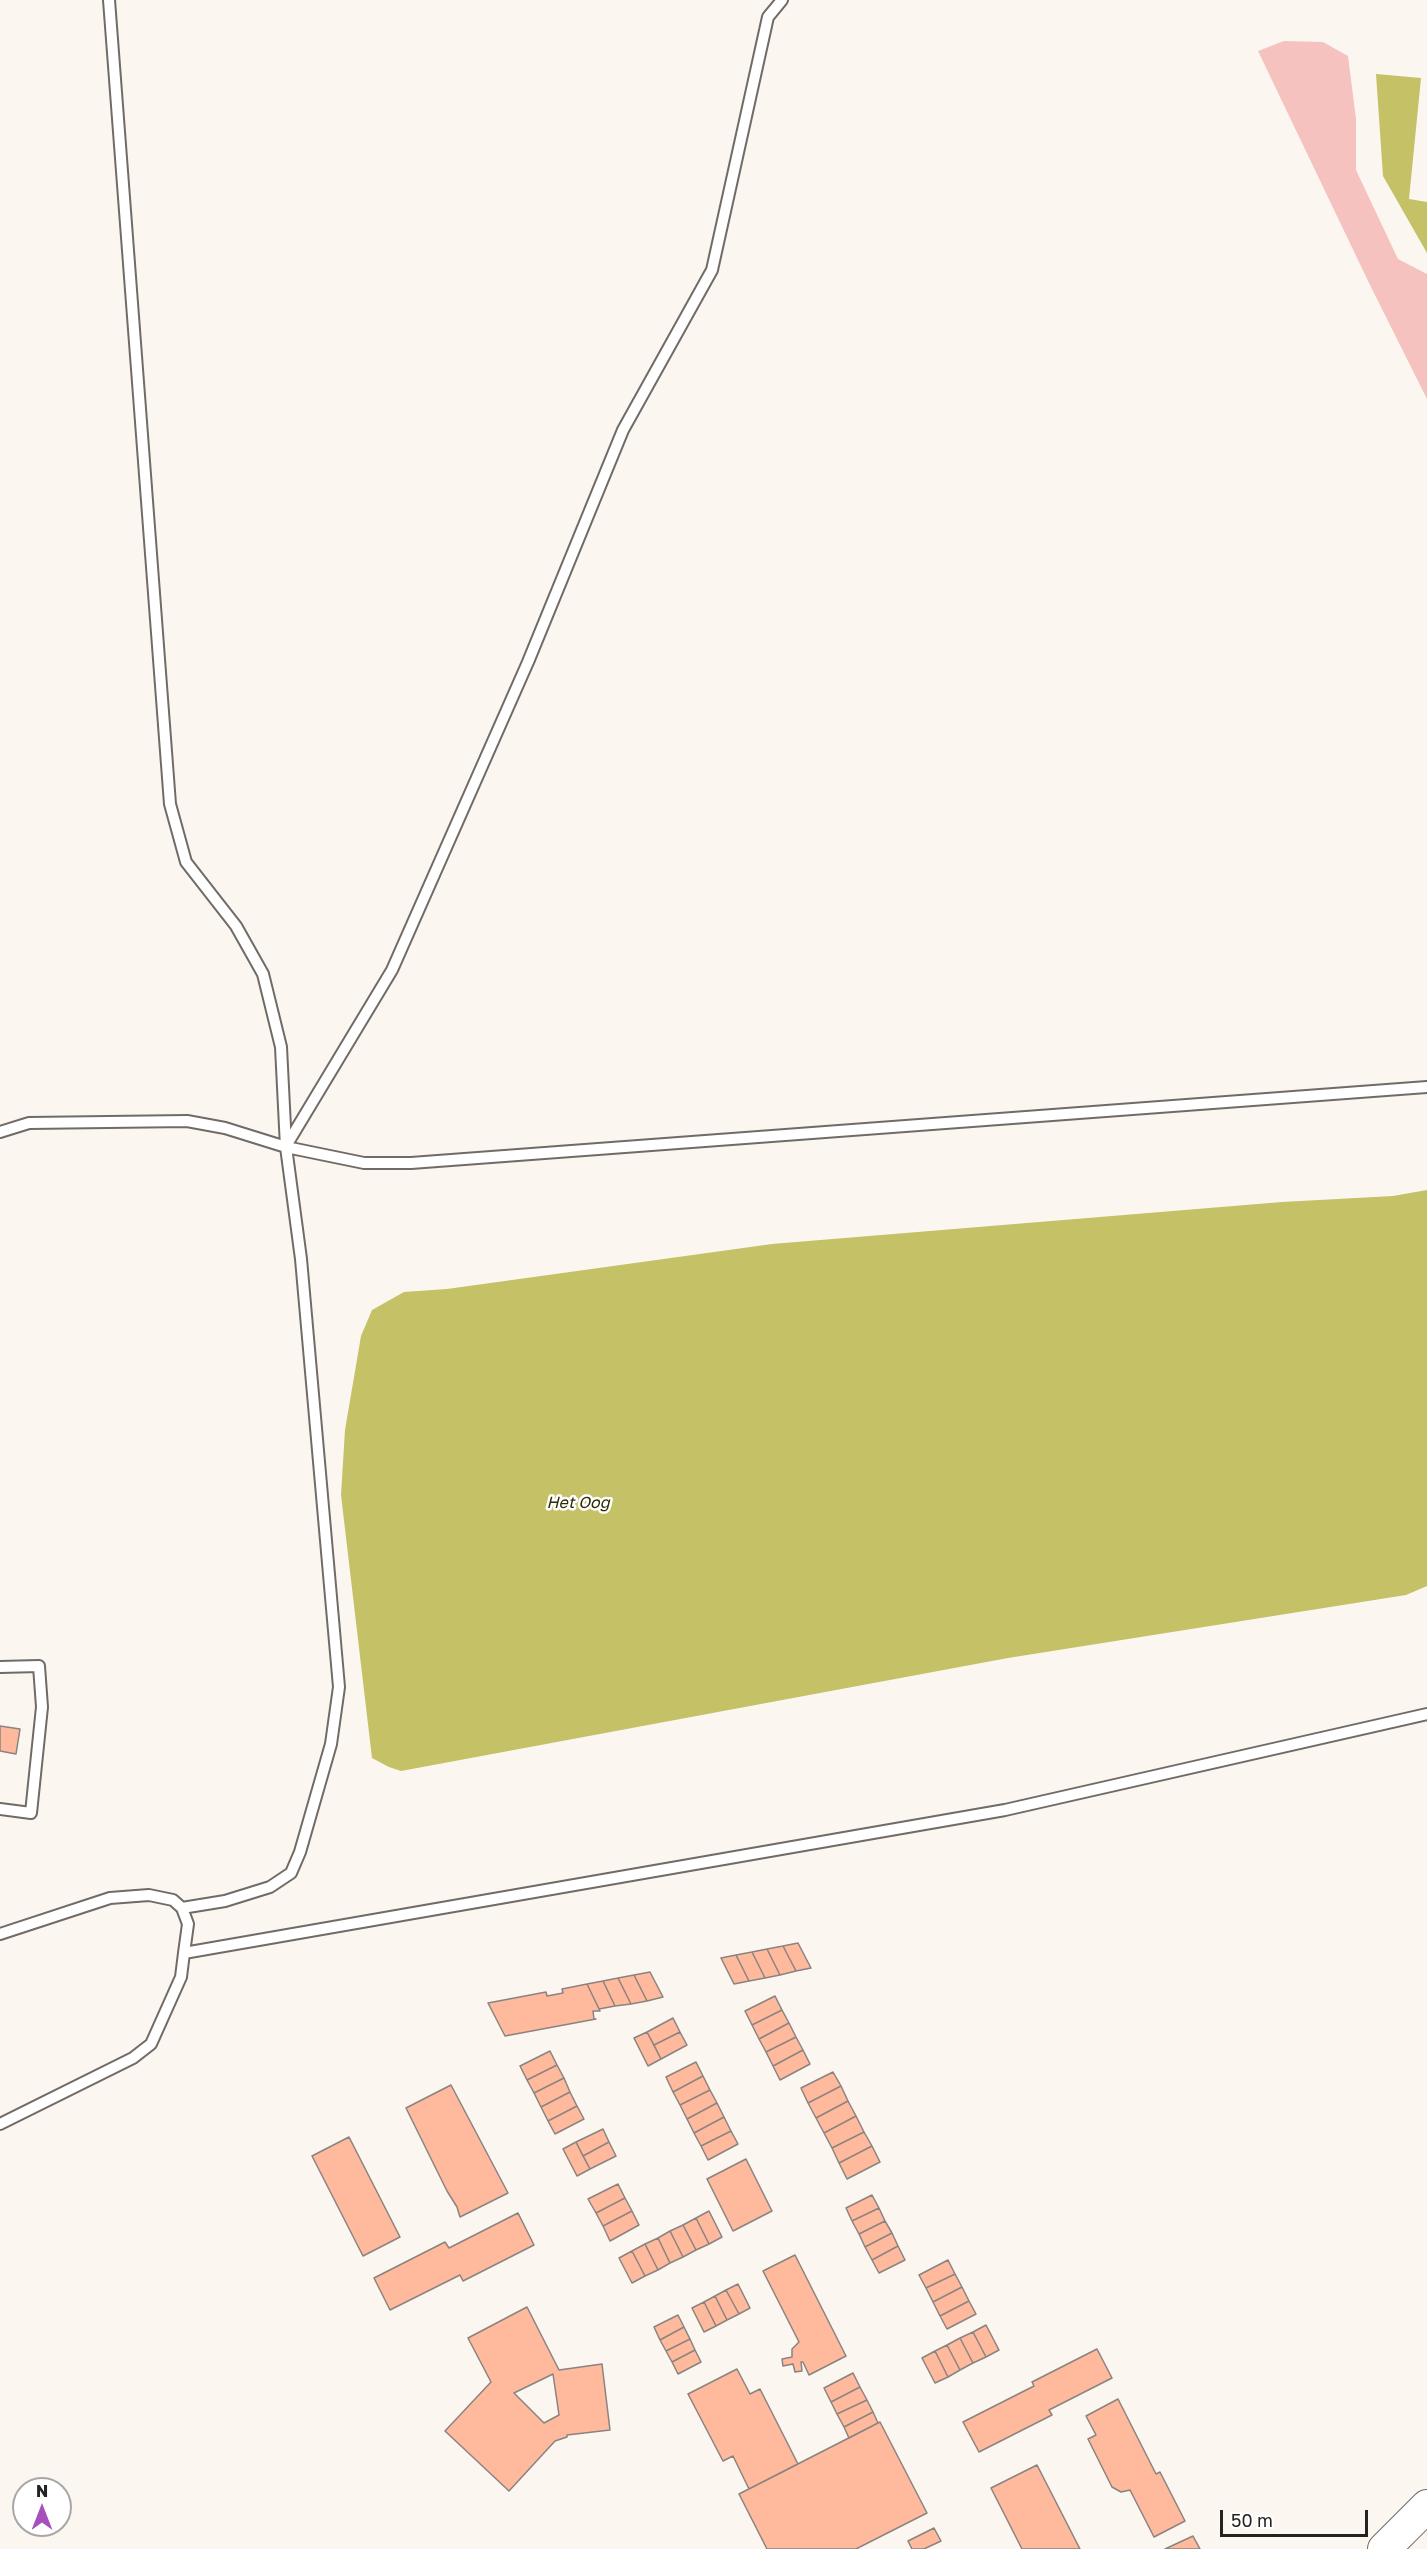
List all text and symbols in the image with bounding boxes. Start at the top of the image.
water label: Het Oog [546,1493,610,1513]
north arrow [12,2477,72,2537]
text: N [36,2481,48,2501]
scale bar [1223,2498,1372,2536]
text: 50 m [1231,2509,1273,2531]

